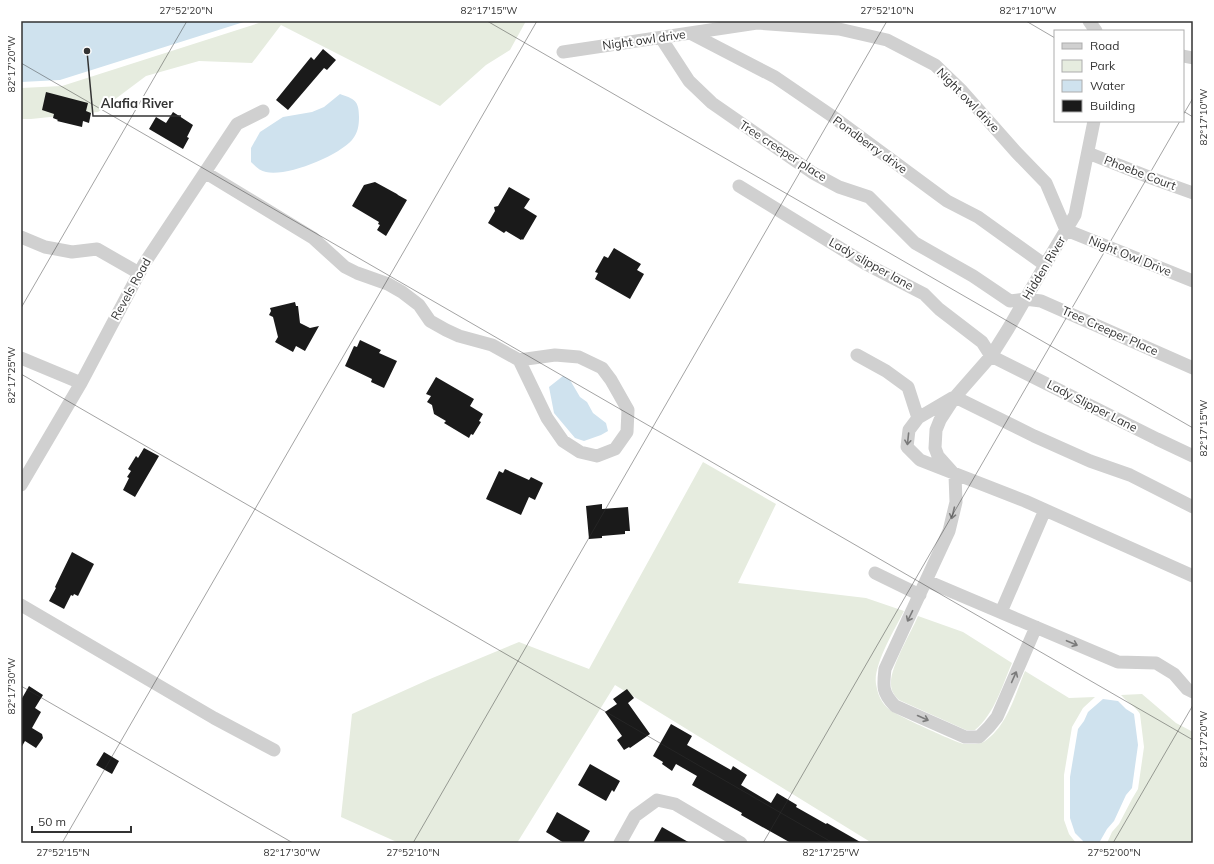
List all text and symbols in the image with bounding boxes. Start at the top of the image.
text: 27°52'20"N [159,4,213,17]
text: 82°17'15"W [461,4,517,17]
text: 27°52'10"N [860,4,914,17]
text: 82°17'10"W [1000,4,1056,17]
street label: Night owl drive [601,26,686,53]
legend [1054,30,1184,122]
text: 82°17'20"W [5,36,18,92]
text: Road [1090,38,1119,53]
text: Park [1090,58,1116,73]
street label: Night owl drive [934,64,1003,135]
text: Water [1090,78,1126,93]
text: 82°17'10"W [1197,89,1210,145]
callout: Alafia River [93,91,181,116]
text: Alafia River [101,95,174,111]
text: Building [1090,98,1135,113]
street label: Pondberry drive [830,113,910,177]
street label: Tree creeper place [737,117,830,184]
street label: Phoebe Court [1102,152,1178,193]
street label: Night Owl Drive [1087,232,1174,279]
street label: Hidden River [1019,233,1069,302]
street label: Lady slipper lane [826,234,916,293]
street label: Revels Road [107,255,154,322]
street label: Tree Creeper Place [1060,303,1161,359]
text: 82°17'25"W [5,347,18,403]
street label: Lady Slipper Lane [1045,376,1140,435]
text: 82°17'15"W [1197,400,1210,456]
one-way arrow [904,432,912,445]
one-way arrow [949,506,957,519]
one-way arrow [906,609,913,621]
one-way arrow [1066,639,1078,647]
text: 82°17'30"W [5,658,18,714]
one-way arrow [1011,672,1018,684]
text: 82°17'20"W [1197,711,1210,767]
one-way arrow [916,715,928,722]
scale bar [32,808,131,834]
text: 50 m [38,814,66,829]
text: 27°52'15"N [36,846,90,859]
text: 82°17'30"W [264,846,320,859]
text: 27°52'10"N [386,846,440,859]
text: 82°17'25"W [803,846,859,859]
text: 27°52'00"N [1087,846,1141,859]

